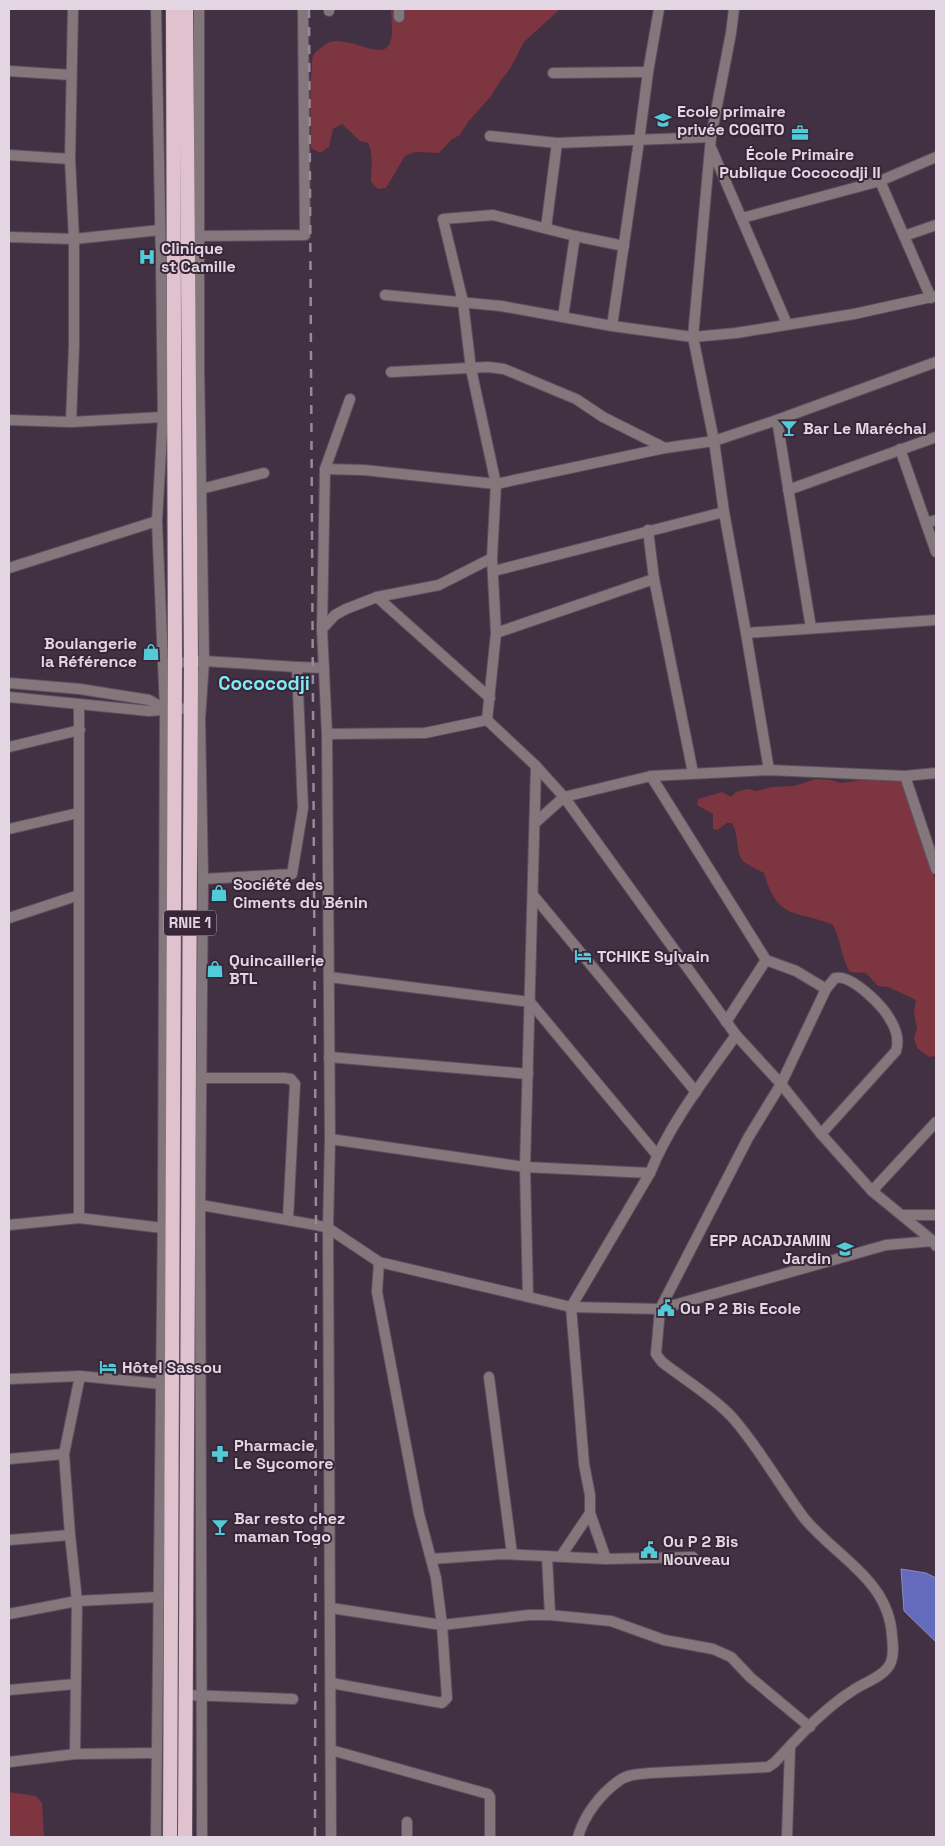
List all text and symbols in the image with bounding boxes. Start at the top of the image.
place label: Ecole primaire privée COGITO [677,101,786,140]
school or university icon: Ecole primaire privée COGITO [653,110,673,130]
office icon: École Primaire Publique Cococodji II [790,123,810,143]
place label: École Primaire Publique Cococodji II [719,144,881,183]
place label: Clinique st Camille [161,238,236,277]
hospital icon: Clinique st Camille [137,247,157,267]
bar icon: Bar Le Maréchal [779,418,799,438]
place label: Bar Le Maréchal [803,418,927,439]
place label: Boulangerie la Référence [41,633,137,672]
shop icon: Boulangerie la Référence [141,642,161,662]
district label: Cococodji [218,671,310,696]
place label: Société des Ciments du Bénin [233,874,368,913]
shop icon: Société des Ciments du Bénin [209,883,229,903]
road number: RNIE 1 [164,910,216,936]
hotel icon: TCHIKE Sylvain [573,946,593,966]
place label: TCHIKE Sylvain [597,946,710,967]
place label: Quincaillerie BTL [229,950,324,989]
shop icon: Quincaillerie BTL [205,959,225,979]
place label: EPP ACADJAMIN Jardin [710,1230,831,1269]
school or university icon: EPP ACADJAMIN Jardin [835,1239,855,1259]
public building icon: Ou P 2 Bis Ecole [656,1298,676,1318]
place label: Ou P 2 Bis Ecole [680,1298,801,1319]
hotel icon: Hôtel Sassou [98,1357,118,1377]
place label: Hôtel Sassou [122,1357,222,1378]
place label: Pharmacie Le Sycomore [234,1435,333,1474]
pharmacy icon: Pharmacie Le Sycomore [210,1444,230,1464]
place label: Bar resto chez maman Togo [234,1508,345,1547]
bar icon: Bar resto chez maman Togo [210,1517,230,1537]
place label: Ou P 2 Bis Nouveau [663,1531,738,1570]
public building icon: Ou P 2 Bis Nouveau [639,1540,659,1560]

